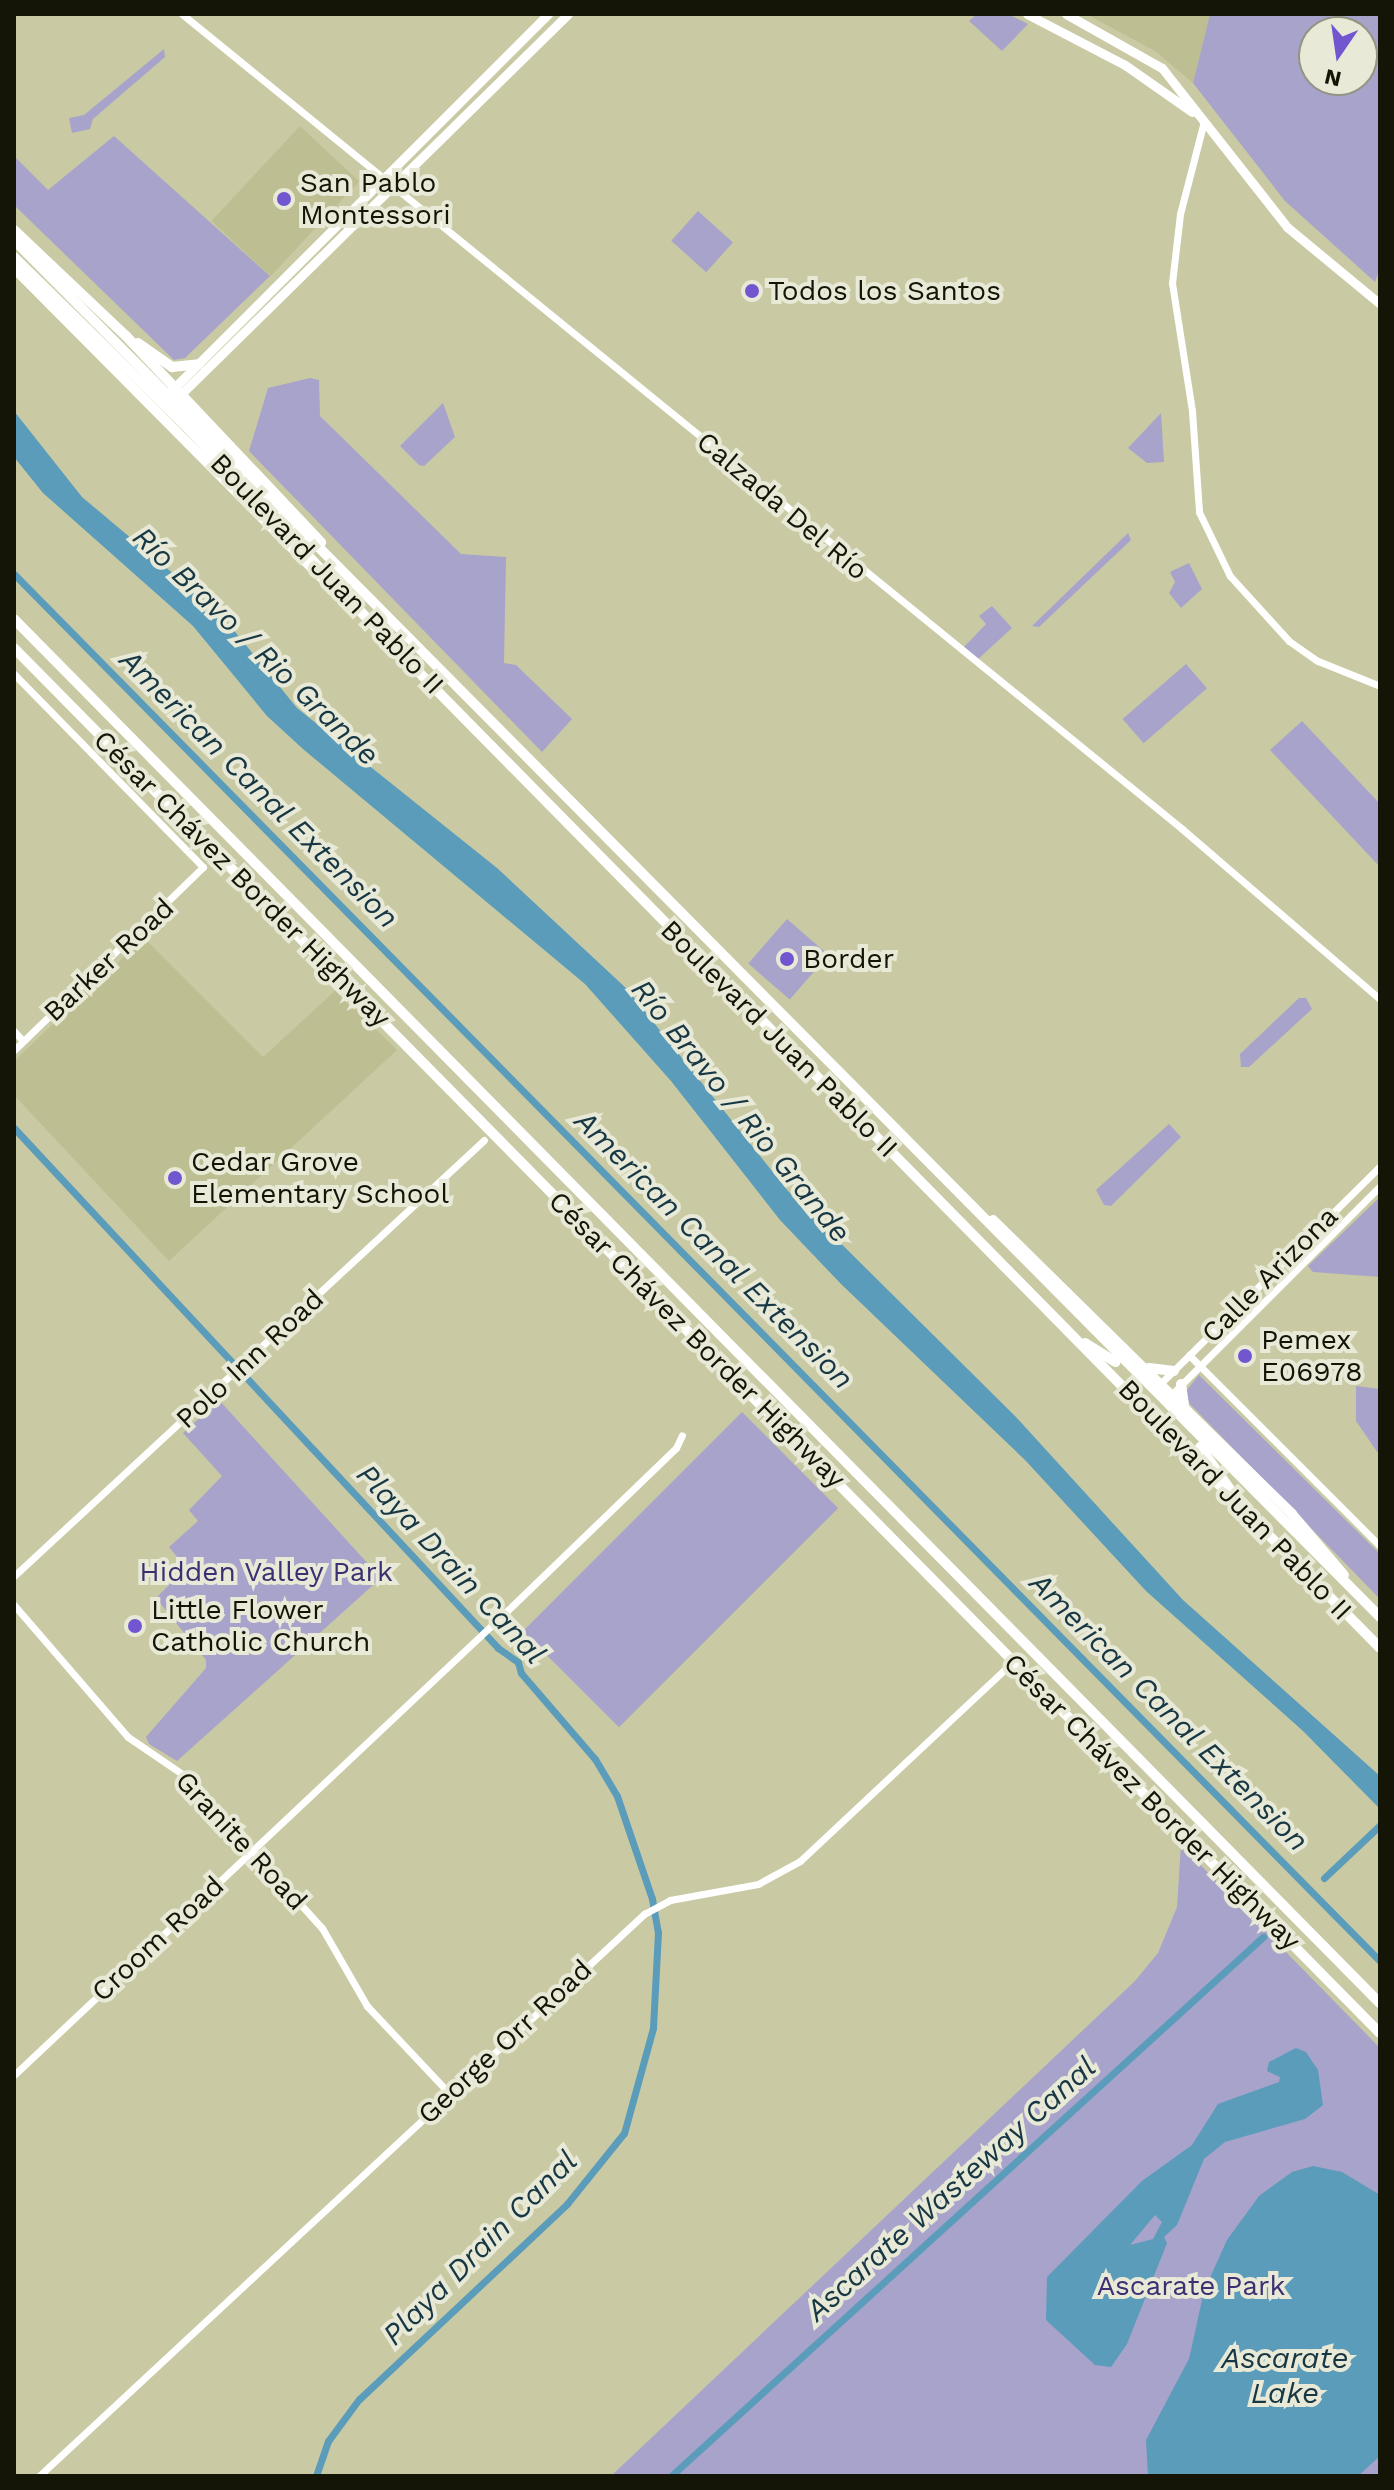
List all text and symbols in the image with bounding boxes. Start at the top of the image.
north arrow [1298,16,1378,96]
text: N [1322,64,1344,92]
place label: San Pablo Montessori [300,166,451,232]
marker: San Pablo Montessori [275,190,293,208]
place label: Todos los Santos [768,274,1001,308]
marker: Todos los Santos [743,282,761,300]
street label: Calzada Del Río [689,424,875,588]
street label: Boulevard Juan Pablo II [203,446,451,702]
water label: Río Bravo / Rio Grande [125,519,387,773]
water label: American Canal Extension [112,642,406,936]
street label: César Chávez Border Highway [86,723,398,1035]
street label: Barker Road [37,891,181,1029]
street label: Boulevard Juan Pablo II [653,913,905,1165]
place label: Border [803,942,894,976]
marker: Border [778,950,796,968]
water label: Río Bravo / Rio Grande [624,972,858,1250]
water label: American Canal Extension [567,1103,861,1397]
place label: Cedar Grove Elementary School [191,1145,450,1211]
marker: Cedar Grove Elementary School [166,1169,184,1187]
street label: César Chávez Border Highway [541,1184,853,1496]
street label: Calle Arizona [1194,1199,1346,1351]
street label: Polo Inn Road [169,1282,331,1436]
place label: Pemex E06978 [1261,1323,1362,1389]
marker: Pemex E06978 [1236,1347,1254,1365]
street label: Boulevard Juan Pablo II [1111,1372,1359,1628]
water label: Playa Drain Canal [349,1457,553,1671]
park label: Hidden Valley Park [138,1555,394,1589]
water label: American Canal Extension [1022,1565,1316,1859]
place label: Little Flower Catholic Church [151,1593,370,1659]
marker: Little Flower Catholic Church [126,1617,144,1635]
street label: César Chávez Border Highway [996,1646,1308,1958]
street label: Granite Road [168,1765,314,1917]
street label: Croom Road [85,1869,231,2009]
street label: George Orr Road [411,1953,599,2131]
water label: Ascarate Wasteway Canal [798,2049,1104,2329]
water label: Playa Drain Canal [375,2143,585,2353]
park label: Ascarate Park [1097,2269,1285,2303]
water label: Ascarate Lake [1221,2340,1349,2410]

